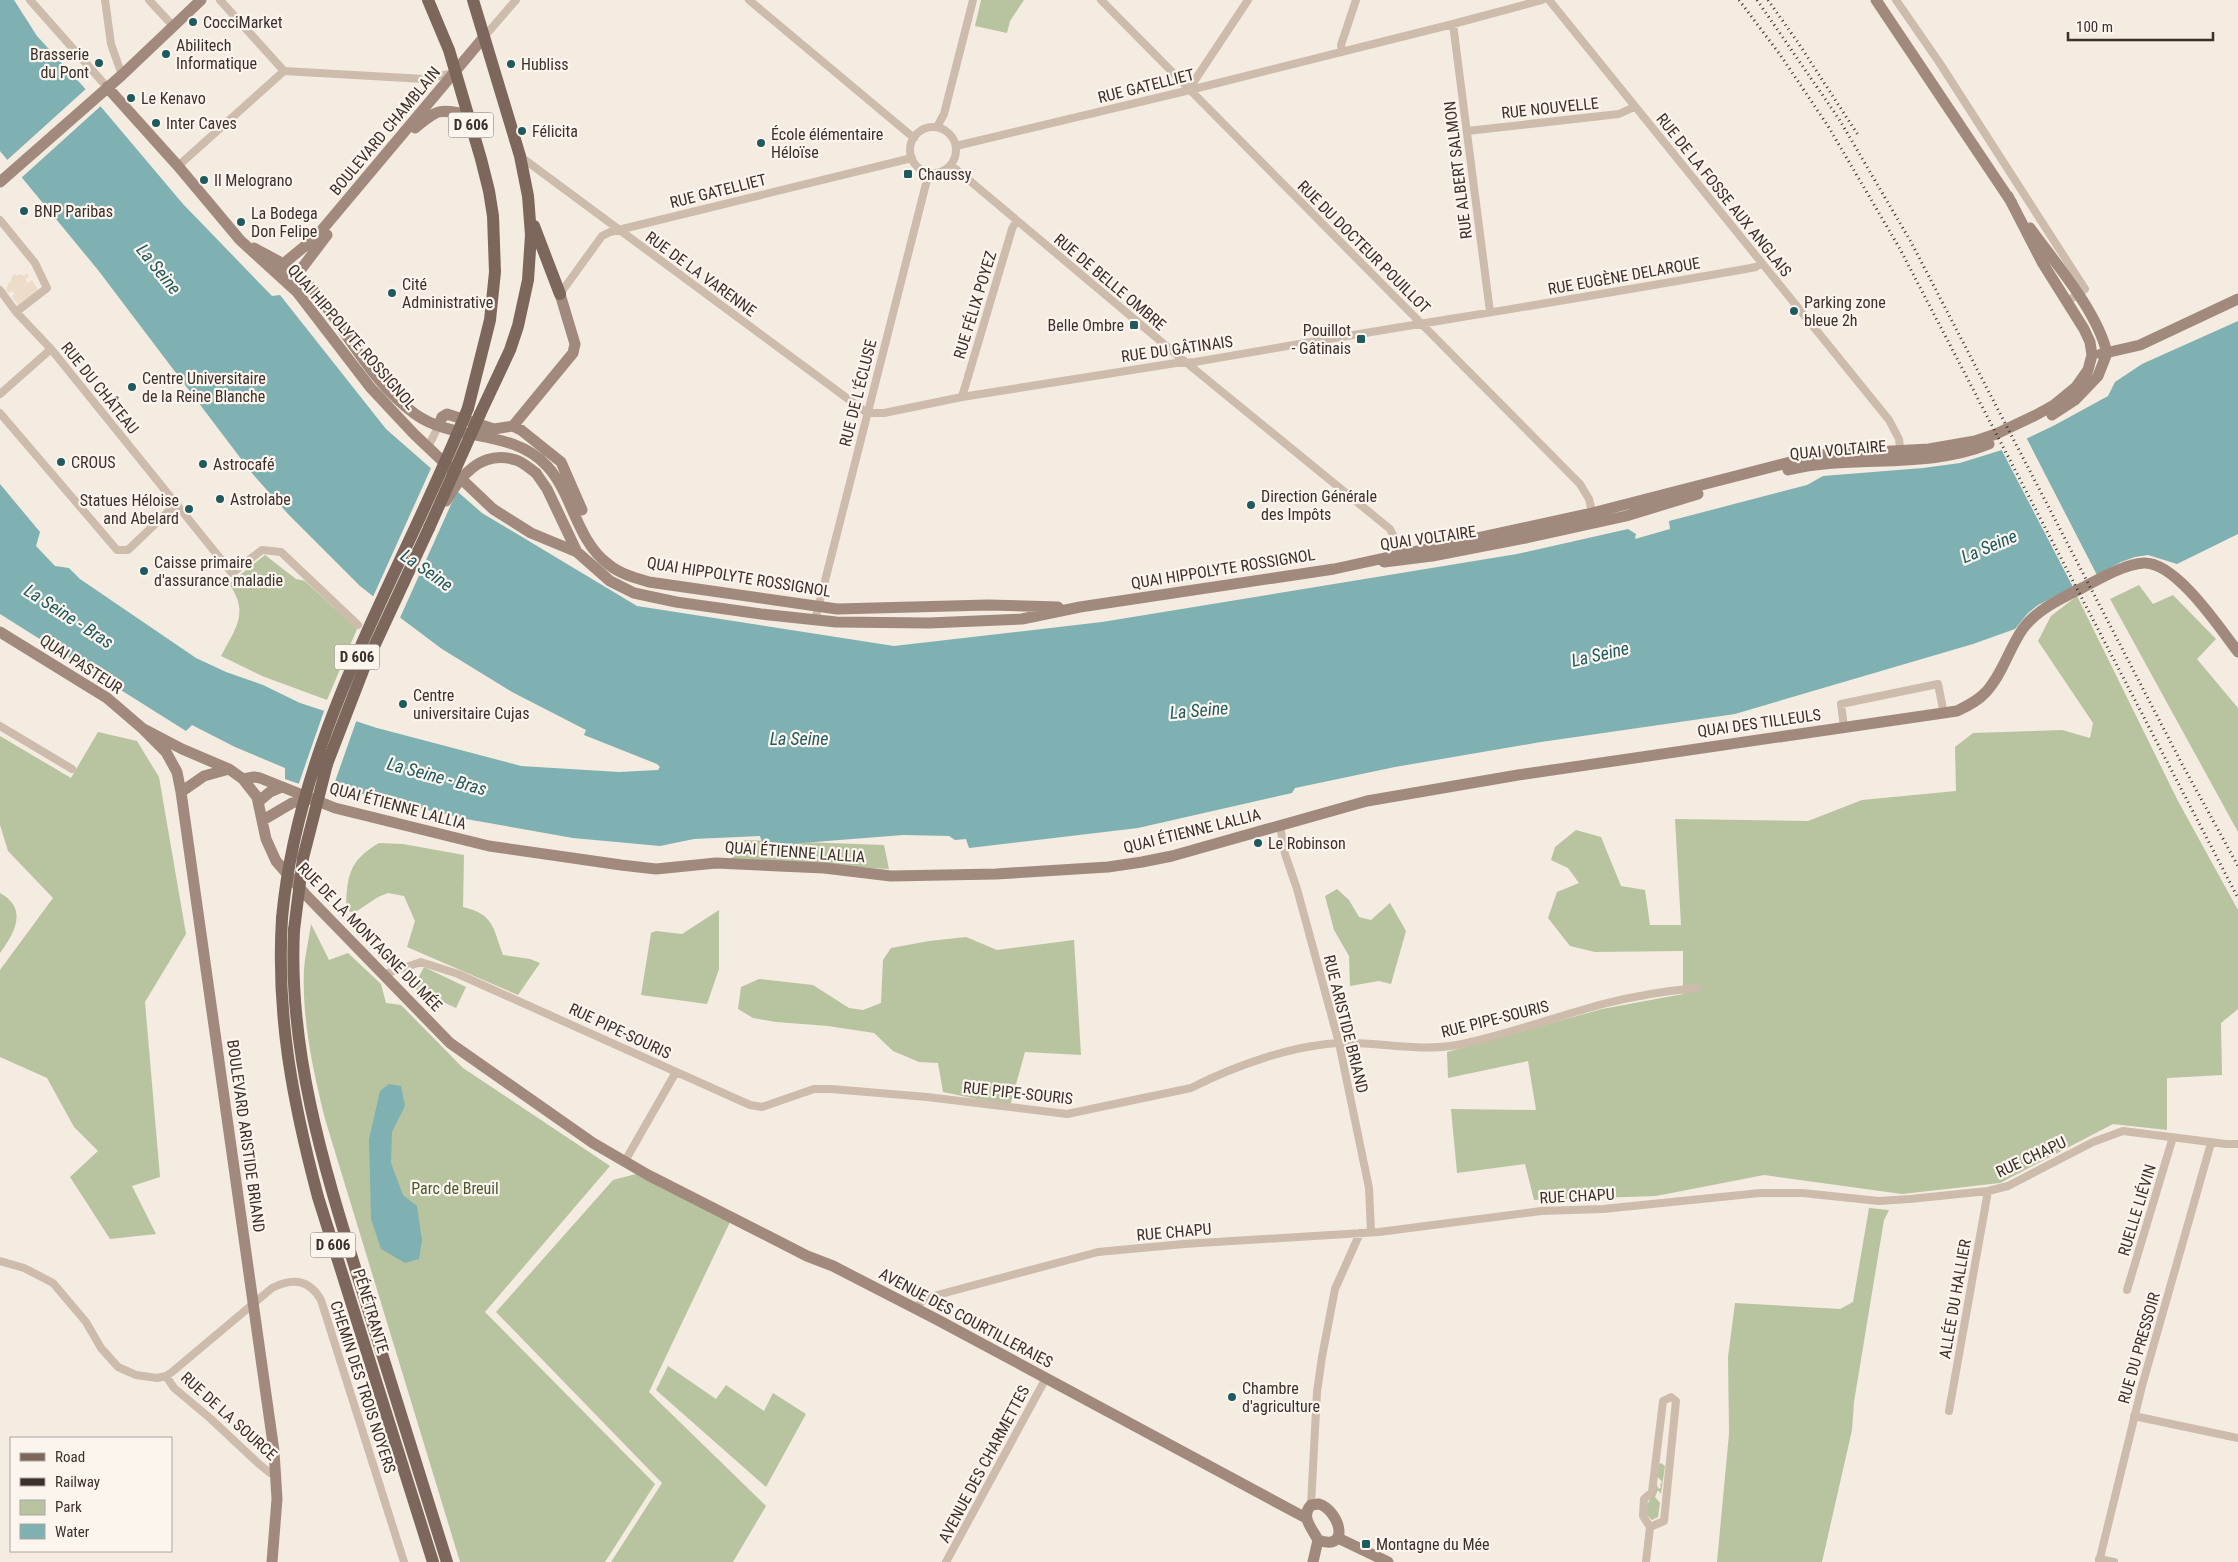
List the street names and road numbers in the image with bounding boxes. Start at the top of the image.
street label: BOULEVARD CHAMBLAIN [326,63,444,199]
street label: RUE GATELLIET [1096,65,1196,107]
street label: RUE NOUVELLE [1500,93,1600,123]
street label: RUE ALBERT SALMON [1440,100,1476,240]
street label: RUE DE LA FOSSE AUX ANGLAIS [1652,110,1796,280]
road number: D 606 [448,112,494,138]
street label: RUE GATELLIET [668,170,768,212]
street label: RUE DU DOCTEUR POUILLOT [1294,177,1434,317]
street label: RUE DE LA VARENNE [642,227,760,321]
street label: RUE DE BELLE OMBRE [1050,230,1170,334]
street label: RUE FÉLIX POYEZ [950,249,1000,361]
street label: RUE EUGÈNE DELAROUE [1546,253,1702,299]
street label: QUAI HIPPOLYTE ROSSIGNOL [284,261,420,414]
street label: RUE DU GÂTINAIS [1120,332,1234,366]
street label: RUE DE L'ÉCLUSE [836,337,880,449]
street label: RUE DU CHÂTEAU [57,338,143,438]
street label: QUAI VOLTAIRE [1789,436,1887,464]
street label: QUAI VOLTAIRE [1379,522,1477,554]
street label: QUAI HIPPOLYTE ROSSIGNOL [1130,545,1317,593]
street label: QUAI HIPPOLYTE ROSSIGNOL [646,553,833,601]
street label: QUAI PASTEUR [36,630,126,698]
road number: D 606 [334,644,380,670]
street label: QUAI DES TILLEULS [1696,705,1822,741]
street label: QUAI ÉTIENNE LALLIA [328,779,468,833]
street label: QUAI ÉTIENNE LALLIA [1121,805,1263,857]
street label: QUAI ÉTIENNE LALLIA [724,838,866,866]
street label: RUE DE LA MONTAGNE DU MÉE [294,859,446,1015]
street label: RUE ARISTIDE BRIAND [1320,953,1372,1095]
street label: RUE PIPE-SOURIS [1439,996,1551,1042]
street label: RUE PIPE-SOURIS [566,999,674,1063]
street label: BOULEVARD ARISTIDE BRIAND [223,1038,269,1234]
street label: RUE PIPE-SOURIS [962,1078,1074,1108]
street label: RUE CHAPU [1993,1132,2069,1182]
street label: RUELLE LIÉVIN [2114,1162,2160,1258]
street label: RUE CHAPU [1539,1185,1615,1207]
street label: RUE CHAPU [1136,1219,1212,1245]
road number: D 606 [310,1232,356,1258]
street label: ALLÉE DU HALLIER [1935,1237,1975,1360]
street label: AVENUE DES COURTILLERAIES [876,1264,1056,1372]
street label: PÉNÉTRANTE [349,1267,393,1355]
street label: RUE DU PRESSOIR [2114,1290,2164,1406]
street label: CHEMIN DES TROIS NOYERS [326,1298,400,1476]
street label: RUE DE LA SOURCE [177,1368,281,1464]
street label: AVENUE DES CHARMETTES [935,1382,1033,1546]

